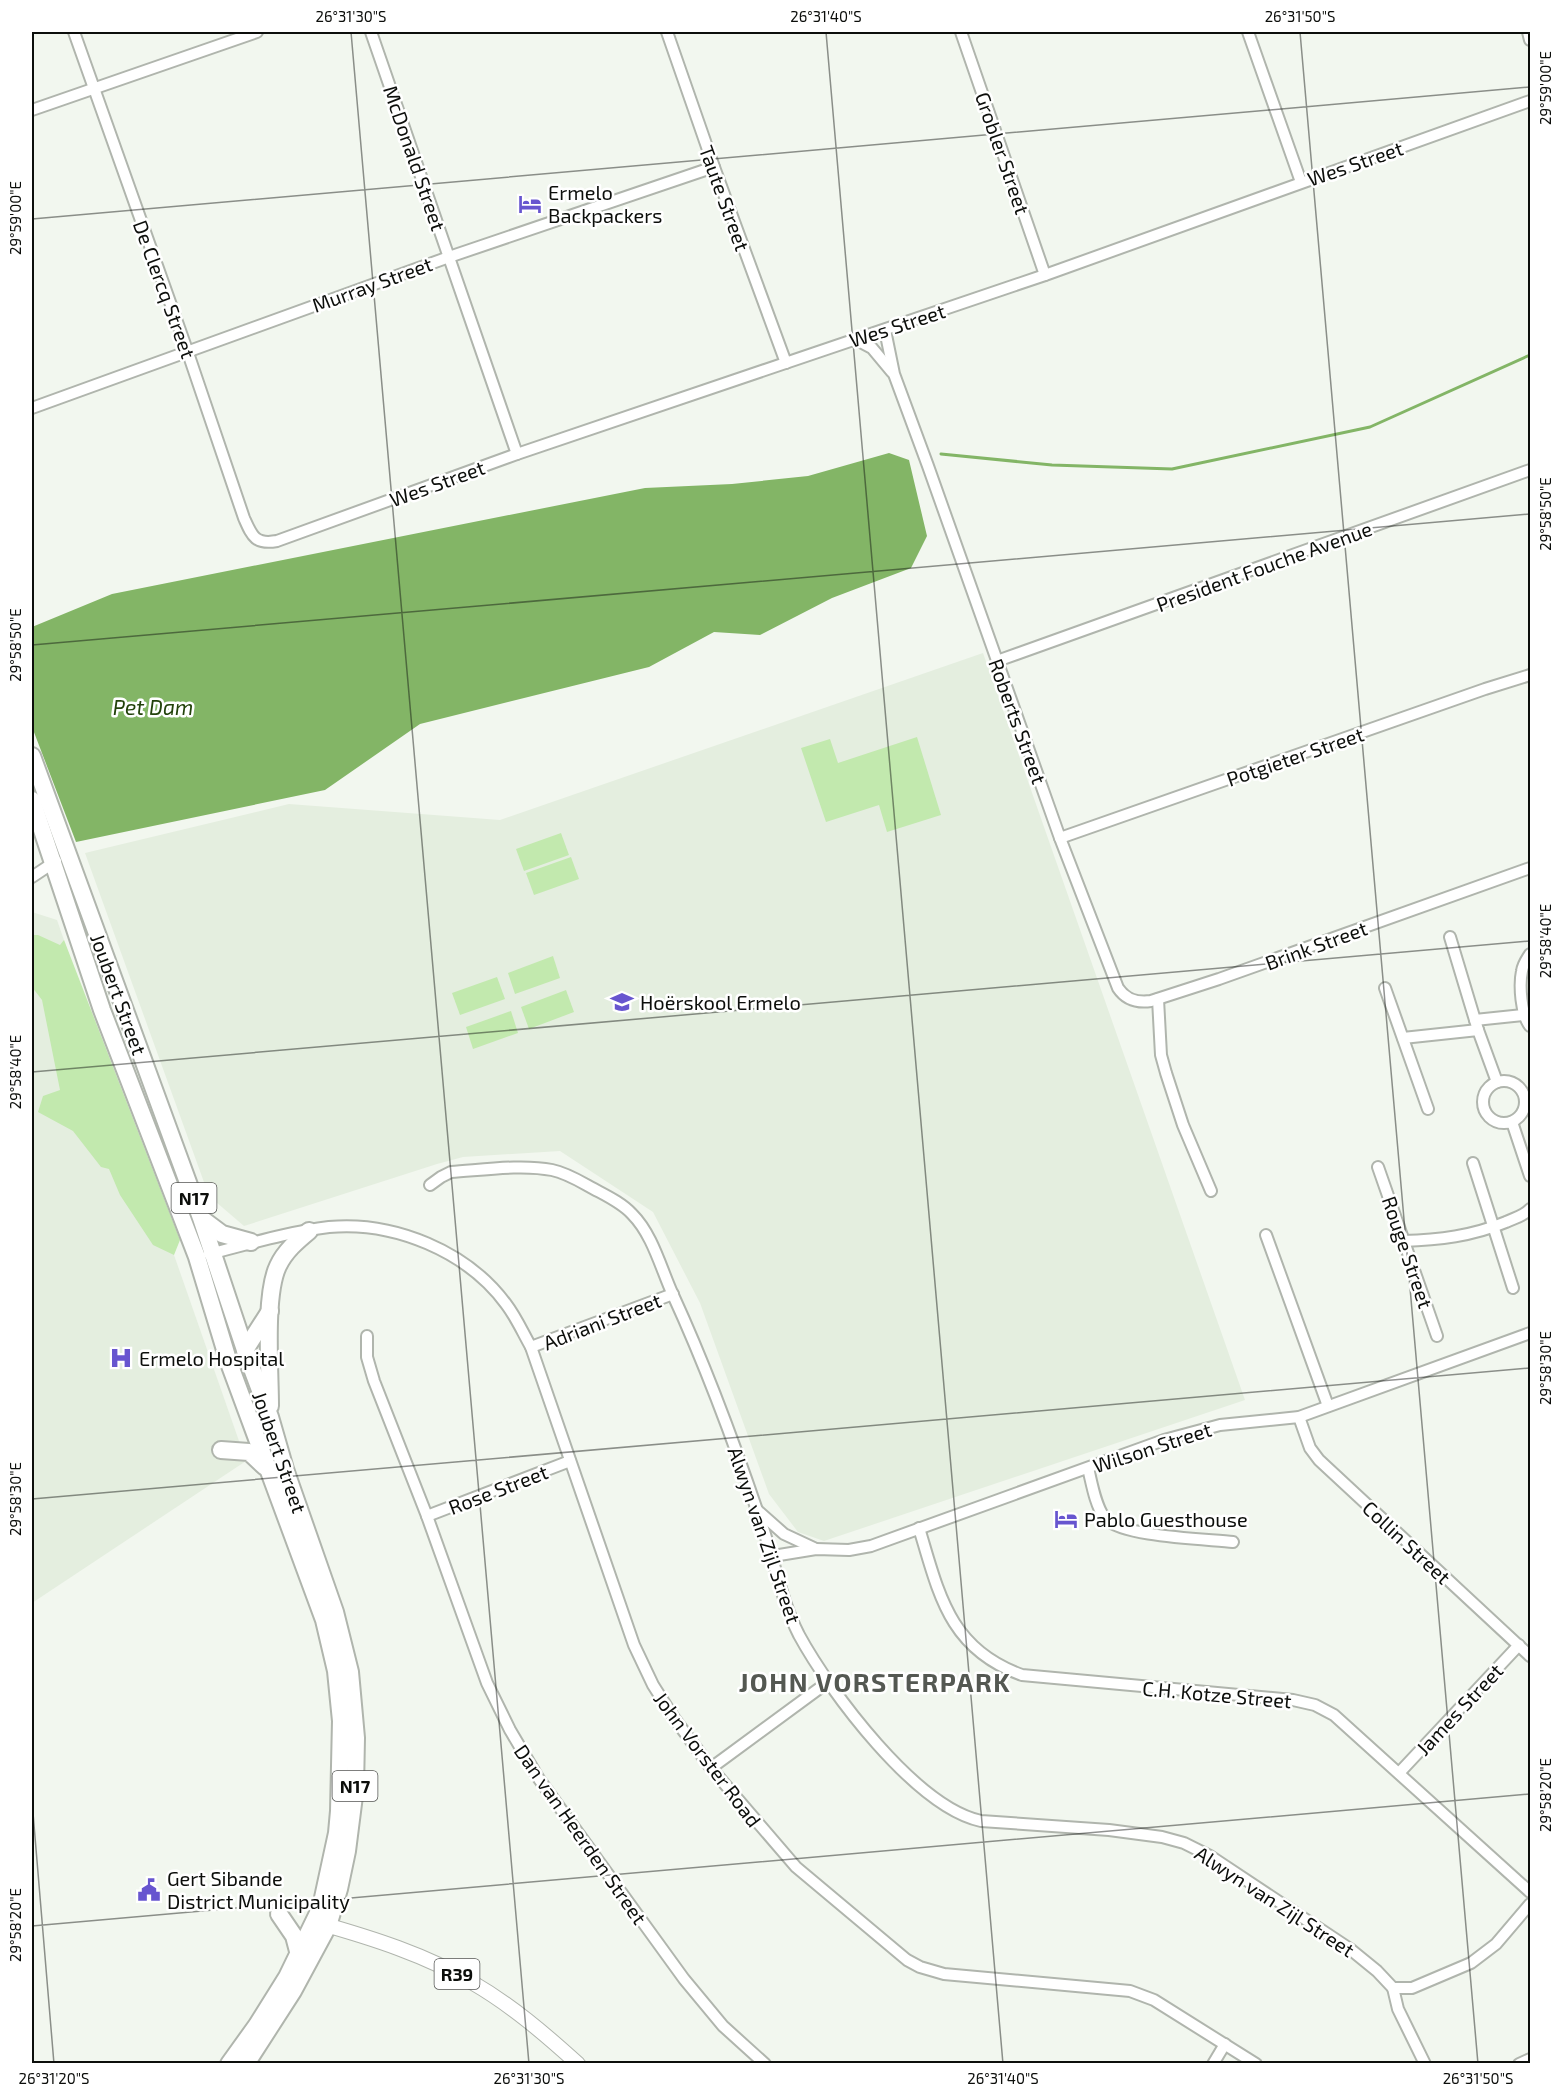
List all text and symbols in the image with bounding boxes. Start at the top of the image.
text: 26°31'30"S [316,7,387,25]
text: 26°31'40"S [790,7,862,25]
text: 26°31'50"S [1265,7,1335,25]
text: 29°59'00"E [1536,51,1554,125]
street label: McDonald Street [379,82,451,234]
street label: Grobler Street [971,89,1035,217]
street label: Wes Street [1304,135,1406,191]
street label: Taute Street [695,142,755,254]
place label: Ermelo Backpackers [548,180,663,227]
text: 29°59'00"E [6,181,24,255]
hotel icon: Ermelo Backpackers [517,191,543,217]
street label: De Clercq Street [129,217,201,362]
street label: Murray Street [309,251,436,317]
street label: Wes Street [846,298,948,352]
street label: Wes Street [386,455,488,511]
text: 29°58'50"E [1536,477,1554,551]
street label: President Fouche Avenue [1153,516,1375,616]
text: 29°58'50"E [6,608,24,682]
street label: Roberts Street [984,655,1052,787]
water label: Pet Dam [113,694,193,719]
street label: Potgieter Street [1223,721,1367,791]
text: 29°58'40"E [1536,904,1554,978]
street label: Brink Street [1262,915,1371,975]
street label: Joubert Street [86,930,152,1058]
school or university icon: Hoërskool Ermelo [609,989,635,1015]
place label: Hoërskool Ermelo [640,990,801,1014]
text: 29°58'40"E [6,1035,24,1109]
road number: N17 [172,1183,216,1213]
street label: Rouge Street [1378,1193,1438,1312]
street label: Adriani Street [540,1287,665,1355]
text: 29°58'30"E [1536,1331,1554,1405]
hospital icon: Ermelo Hospital [108,1345,134,1371]
place label: Ermelo Hospital [139,1346,284,1370]
street label: Joubert Street [248,1388,312,1516]
street label: Wilson Street [1090,1416,1215,1477]
street label: Alwyn van Zijl Street [724,1444,807,1627]
street label: Rose Street [445,1459,551,1519]
text: 29°58'30"E [6,1462,24,1536]
street label: Collin Street [1358,1495,1456,1589]
hotel icon: Pablo Guesthouse [1053,1506,1079,1532]
place label: Pablo Guesthouse [1084,1507,1248,1531]
street label: James Street [1411,1658,1508,1760]
district label: JOHN VORSTERPARK [739,1666,1011,1697]
street label: C.H. Kotze Street [1141,1676,1293,1713]
street label: John Vorster Road [649,1687,767,1831]
street label: Dan van Heerden Street [510,1739,652,1929]
text: 29°58'20"E [1536,1758,1554,1832]
road number: N17 [332,1771,378,1801]
street label: Alwyn van Zijl Street [1191,1841,1359,1962]
place label: Gert Sibande District Municipality [167,1866,350,1913]
public building icon: Gert Sibande District Municipality [136,1877,162,1903]
text: 29°58'20"E [6,1888,24,1962]
road number: R39 [434,1959,480,1989]
text: 26°31'20"S [18,2069,90,2087]
text: 26°31'30"S [494,2069,565,2087]
text: 26°31'40"S [967,2069,1039,2087]
text: 26°31'50"S [1443,2069,1513,2087]

